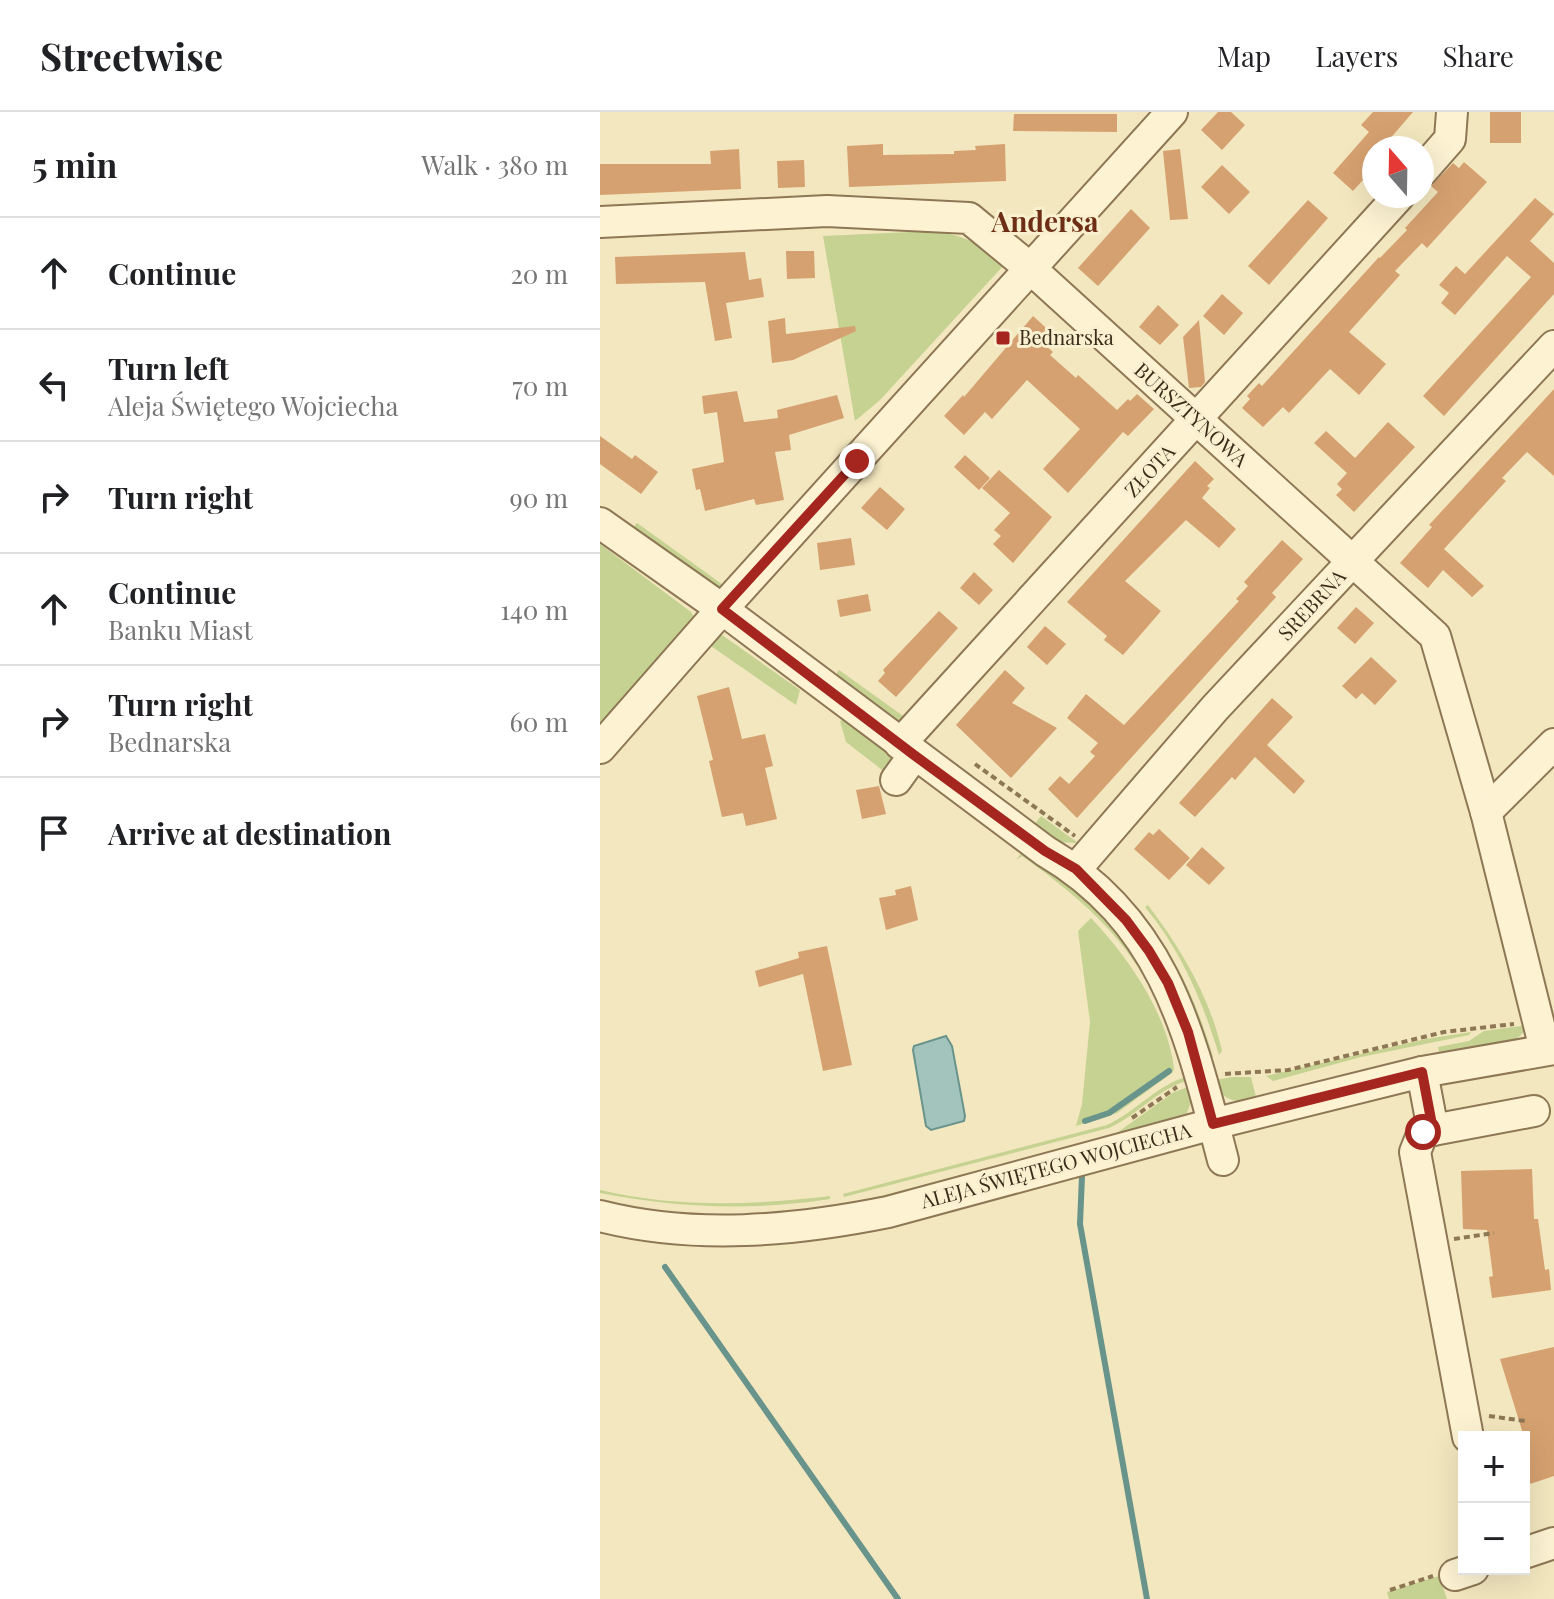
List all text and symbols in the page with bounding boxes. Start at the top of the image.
text: Streetwise [40,30,223,81]
text: Map [1217,37,1271,74]
text: Layers [1315,37,1398,74]
text: Share [1442,37,1514,74]
north arrow [1362,136,1434,208]
text: 5 min [32,141,117,187]
text: Walk · 380 m [421,147,568,182]
district label: Andersa [990,202,1099,239]
icon: ahead [32,251,76,295]
text: Continue [108,253,236,293]
text: 20 m [510,256,568,291]
place label: Bednarska [1019,323,1114,350]
marker: Bednarska [994,329,1012,347]
text: Turn left [108,348,229,388]
street label: BURSZTYNOWA [1129,356,1255,472]
icon: left [32,363,76,407]
text: 70 m [512,368,568,403]
text: Aleja Świętego Wojciecha [108,388,399,423]
street label: ZŁOTA [1118,438,1180,502]
route end [839,443,875,479]
icon: right [32,475,76,519]
text: Turn right [108,477,253,517]
text: 90 m [510,480,568,515]
street label: SREBRNA [1271,562,1351,645]
text: Continue [108,572,236,612]
icon: ahead [32,587,76,631]
text: 140 m [500,592,568,627]
text: Banku Miast [108,612,253,647]
text: Turn right [108,684,253,724]
icon: right [32,699,76,743]
text: 60 m [509,704,568,739]
text: Bednarska [108,724,231,759]
icon: arrive [32,811,76,855]
text: Arrive at destination [108,813,391,853]
route start [1405,1114,1441,1150]
street label: ALEJA ŚWIĘTEGO WOJCIECHA [917,1115,1194,1214]
map controls [1458,1431,1530,1575]
button: + [1458,1431,1530,1503]
button: − [1458,1503,1530,1575]

